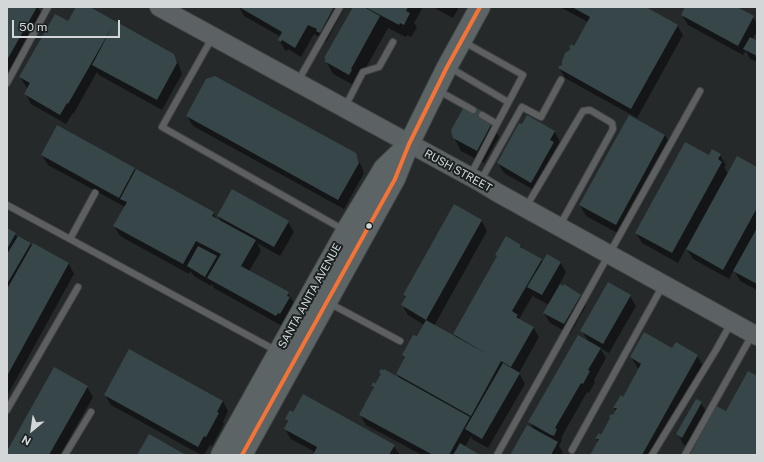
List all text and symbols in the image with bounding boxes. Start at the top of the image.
scale bar [14,12,122,38]
text: 50 m [19,20,47,34]
street label: RUSH STREET [422,147,494,195]
unlabelled marker [364,221,374,231]
street label: SANTA ANITA AVENUE [276,241,344,351]
north arrow [12,410,52,450]
text: N [20,433,33,448]

